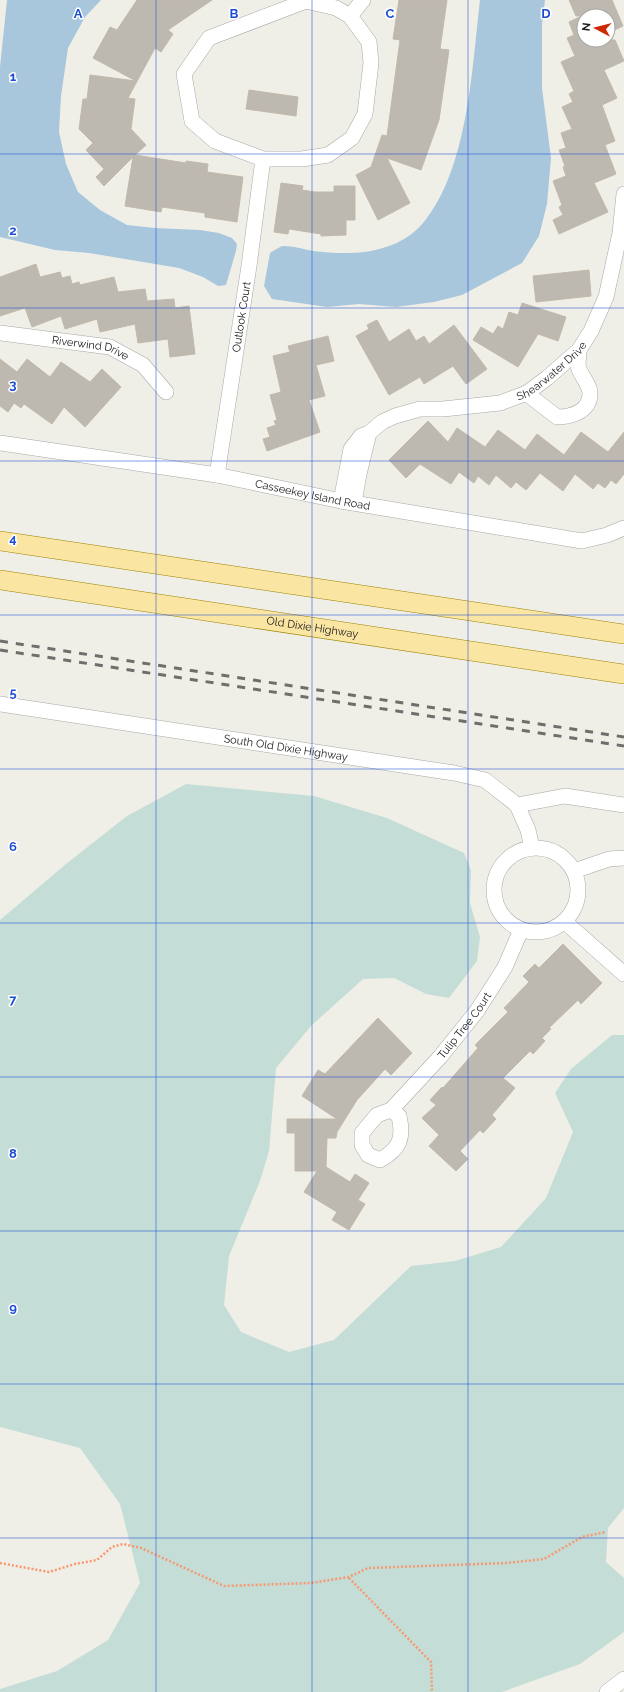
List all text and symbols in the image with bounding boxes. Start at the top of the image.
text: A [74,6,83,21]
text: B [230,6,239,21]
text: C [386,6,395,21]
text: D [541,6,551,21]
north arrow [576,8,616,48]
text: N [580,22,594,32]
text: 1 [10,69,17,84]
text: 2 [9,223,17,238]
street label: Outlook Court [230,280,254,353]
street label: Riverwind Drive [51,334,132,363]
street label: Shearwater Drive [515,339,590,403]
text: 3 [9,377,17,392]
street label: Casseekey Island Road [254,477,371,513]
text: 4 [9,531,17,546]
street label: Old Dixie Highway [266,614,359,641]
text: 5 [9,685,17,700]
street label: South Old Dixie Highway [223,732,349,764]
text: 6 [9,839,17,854]
street label: Tulip Tree Court [435,990,494,1062]
text: 7 [9,992,17,1007]
text: 8 [9,1146,17,1161]
text: 9 [9,1300,17,1315]

